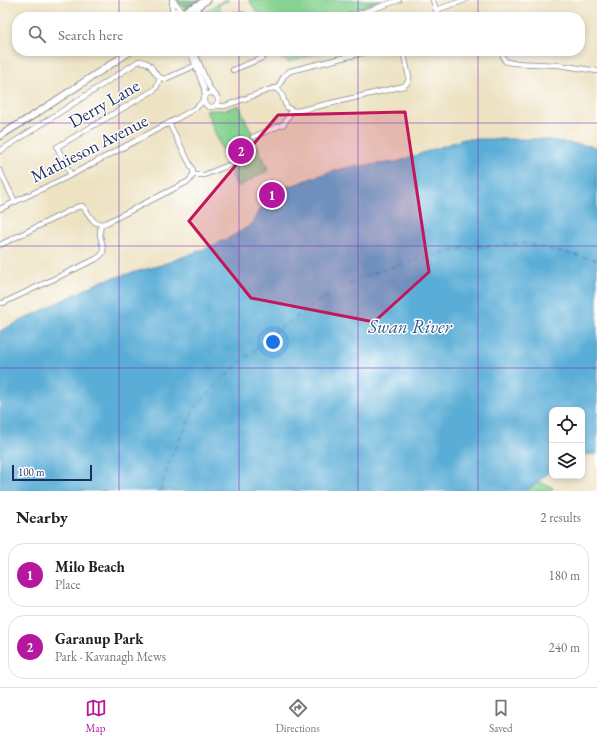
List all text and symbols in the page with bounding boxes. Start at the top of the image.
search box [12,12,585,56]
icon: search [26,23,48,45]
text: Search here [58,25,123,44]
street label: Derry Lane [64,73,144,133]
street label: Mathieson Avenue [26,108,152,188]
pin: 2 [228,136,254,166]
pin: 1 [259,180,285,210]
water label: Swan River [367,314,453,339]
your location [263,332,283,352]
map controls [549,407,585,479]
button: locate [549,407,585,443]
button: layers [549,443,585,479]
scale bar [12,463,92,482]
text: 100 m [18,465,45,479]
text: Nearby [16,506,68,528]
text: 2 results [540,509,581,526]
text: Milo Beach [55,557,125,576]
text: 1 [27,567,33,584]
text: 180 m [549,567,580,584]
text: Place [55,576,81,593]
text: Garanup Park [55,629,143,648]
text: 2 [27,639,33,656]
text: 240 m [549,639,580,656]
text: Park · Kavanagh Mews [55,648,166,665]
tab: Map [85,697,107,735]
tab: Directions [276,697,320,735]
tab: Saved [489,697,512,735]

